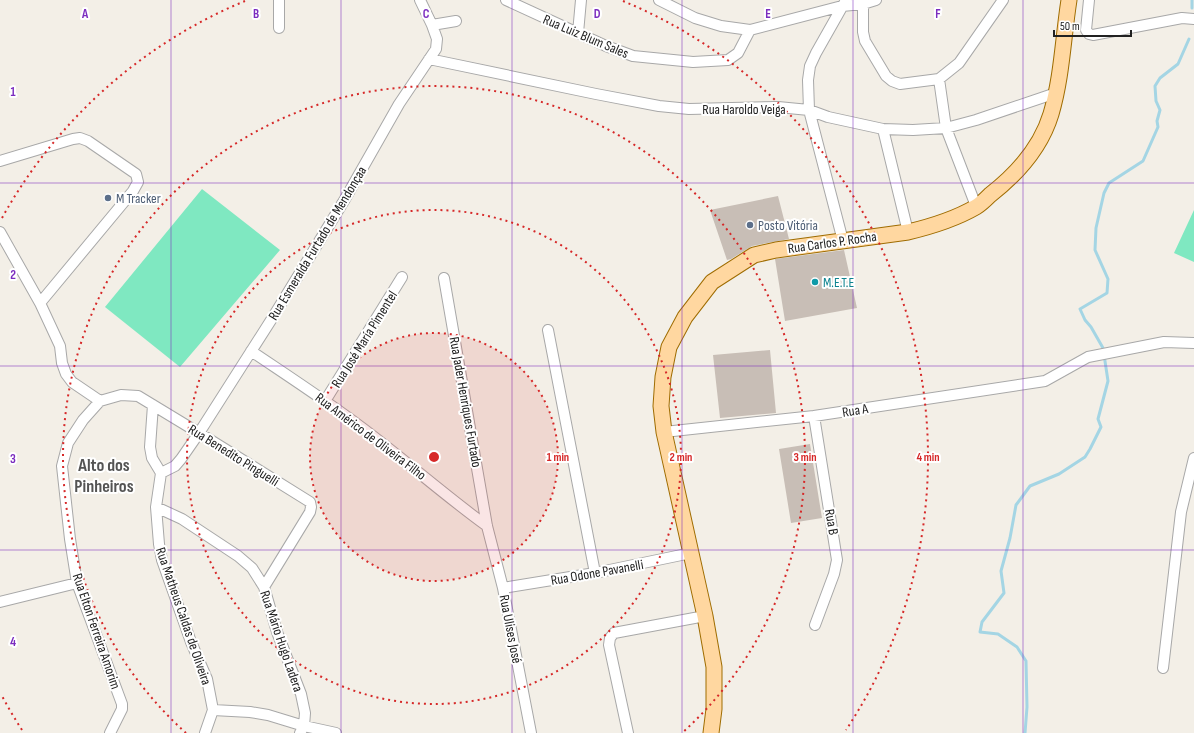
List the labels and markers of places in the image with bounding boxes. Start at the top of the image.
place label: M Tracker [116,190,161,207]
marker: M Tracker [103,193,113,203]
place label: Posto Vitória [758,217,818,234]
marker: Posto Vitória [745,220,755,230]
place label: M.E.T.E [823,274,854,291]
marker: M.E.T.E [810,277,820,287]
centre of rings [427,450,441,464]

